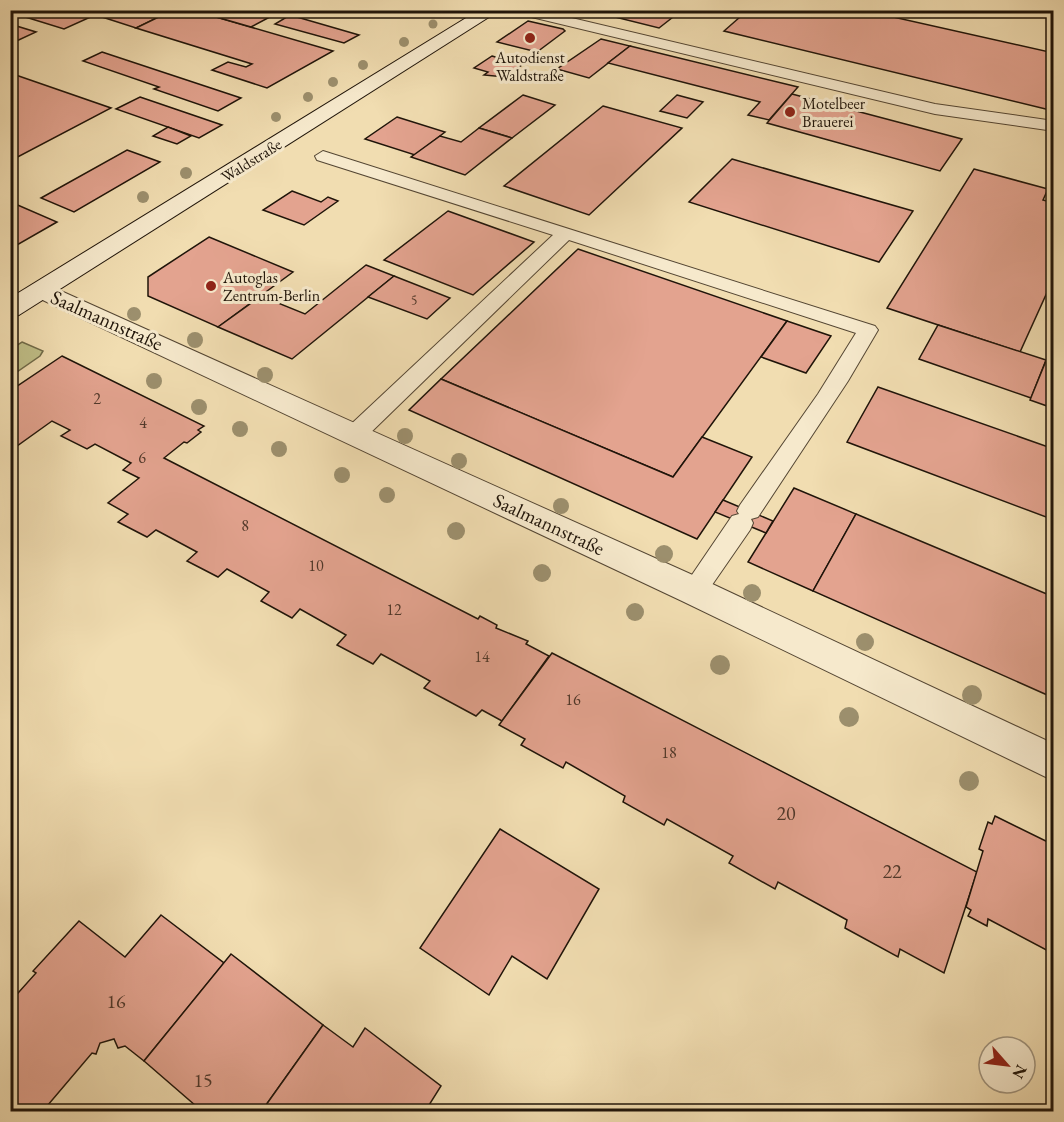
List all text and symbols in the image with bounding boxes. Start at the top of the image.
marker: Autodienst Waldstraße [523,31,537,45]
place label: Autodienst Waldstraße [494,47,565,86]
place label: Motelbeer Brauerei [802,93,866,132]
marker: Motelbeer Brauerei [783,105,797,119]
street label: Waldstraße [217,134,285,187]
place label: Autoglas Zentrum-Berlin [222,267,321,306]
marker: Autoglas Zentrum-Berlin [204,279,218,293]
street label: Saalmannstraße [47,284,167,356]
house number: 5 [411,291,417,309]
house number: 2 [93,388,101,409]
house number: 4 [139,412,147,433]
house number: 6 [138,447,146,468]
street label: Saalmannstraße [489,487,609,561]
house number: 8 [241,515,249,536]
house number: 10 [308,555,324,576]
house number: 12 [386,599,402,620]
house number: 14 [474,646,490,667]
house number: 16 [565,689,581,710]
house number: 18 [661,742,677,763]
house number: 20 [776,800,796,826]
house number: 22 [882,858,902,884]
house number: 16 [106,988,126,1014]
north arrow [977,1035,1037,1095]
text: N [1007,1061,1032,1082]
house number: 15 [193,1067,213,1093]

